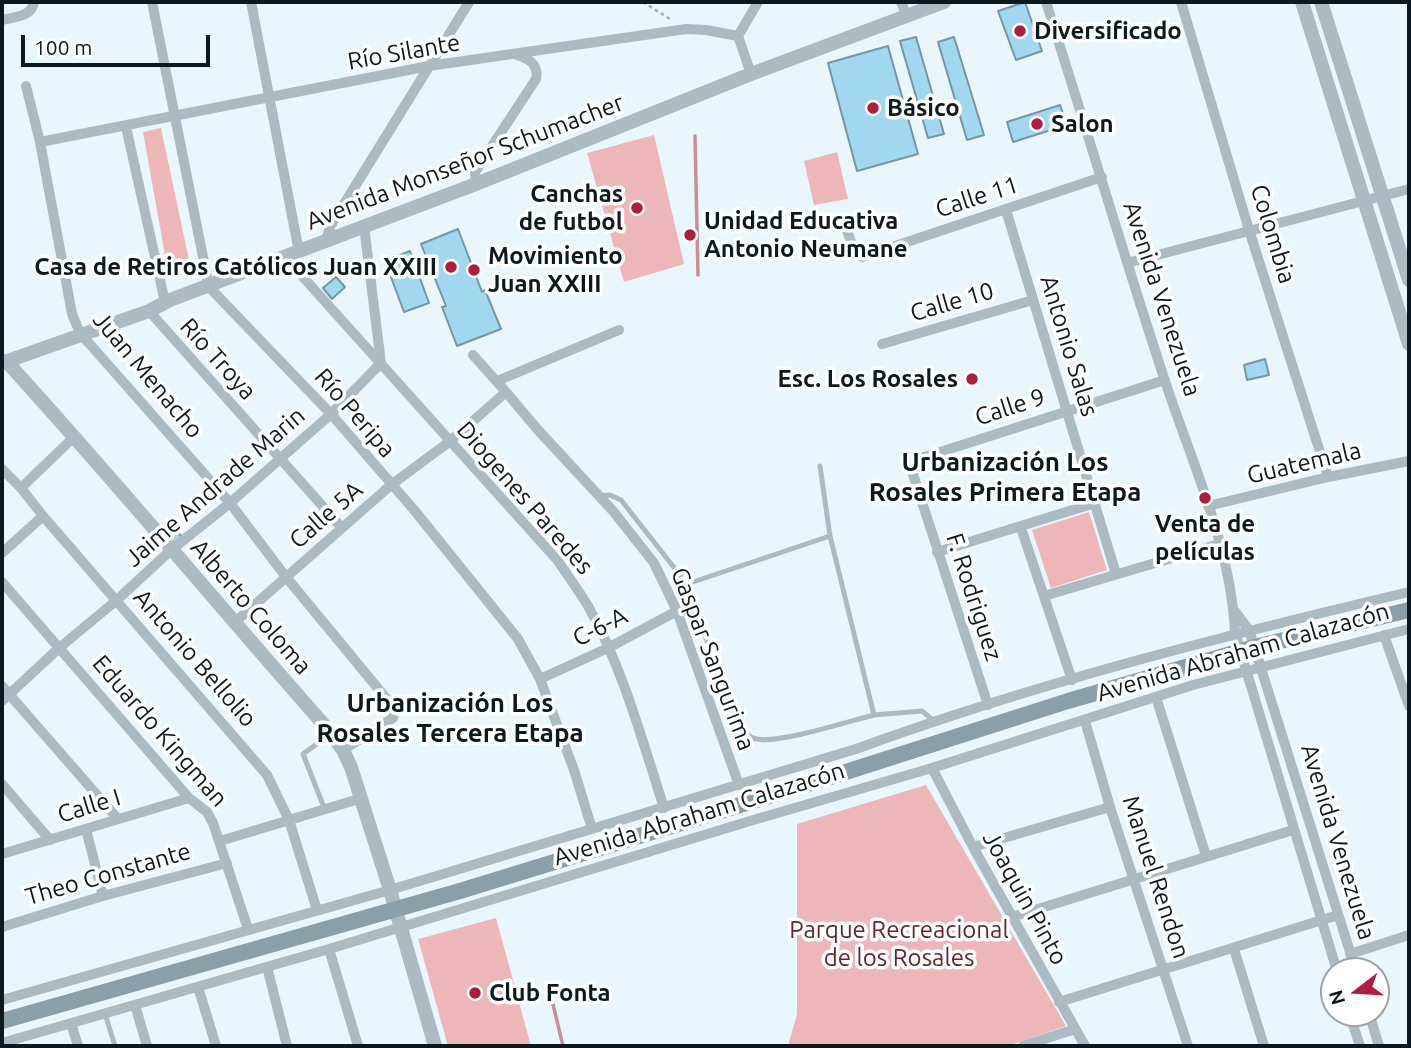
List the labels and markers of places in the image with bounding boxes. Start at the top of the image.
place label: Diversificado [1034,17,1182,45]
marker: Diversificado [1012,23,1028,39]
place label: Básico [887,94,960,122]
marker: Básico [865,100,881,116]
place label: Salon [1051,110,1114,138]
marker: Salon [1029,116,1045,132]
place label: Canchas de futbol [519,180,623,236]
marker: Canchas de futbol [629,200,645,216]
place label: Unidad Educativa Antonio Neumane [704,207,908,263]
marker: Unidad Educativa Antonio Neumane [682,227,698,243]
place label: Movimiento Juan XXIII [488,242,623,298]
place label: Casa de Retiros Católicos Juan XXIII [34,253,437,281]
marker: Casa de Retiros Católicos Juan XXIII [443,259,459,275]
marker: Movimiento Juan XXIII [466,262,482,278]
place label: Esc. Los Rosales [777,365,958,393]
marker: Esc. Los Rosales [964,371,980,387]
marker: Venta de películas [1197,490,1213,506]
place label: Venta de películas [1155,510,1255,566]
place label: Club Fonta [489,979,611,1007]
marker: Club Fonta [467,985,483,1001]

